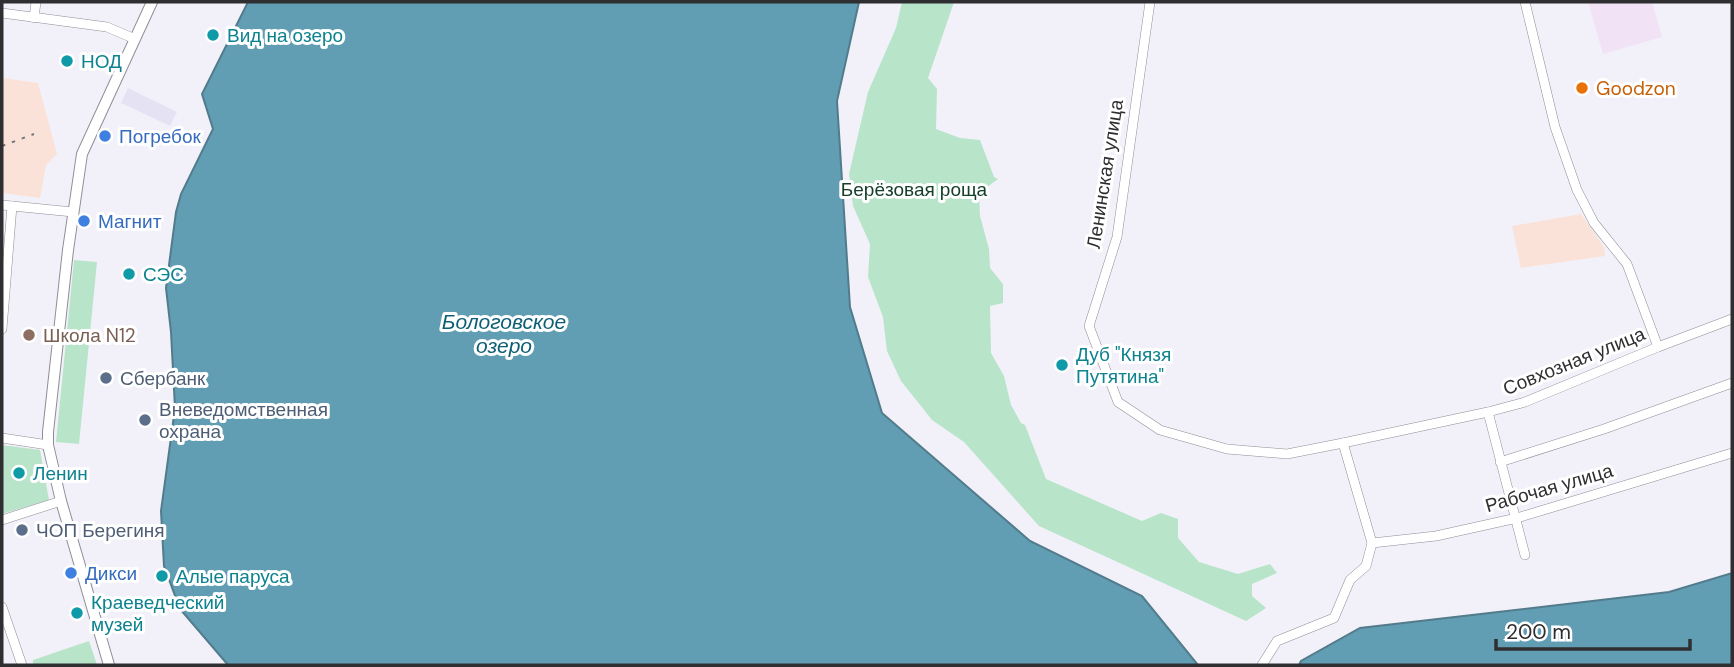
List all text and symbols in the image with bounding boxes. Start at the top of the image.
place label: Вид на озеро [227,23,343,48]
marker: Вид на озеро [205,27,221,43]
place label: НОД [81,49,122,74]
marker: НОД [59,53,75,69]
place label: Goodzon [1596,76,1676,101]
marker: Goodzon [1574,80,1590,96]
street label: Ленинская улица [1081,97,1129,251]
place label: Погребок [119,124,202,149]
marker: Погребок [97,128,113,144]
park label: Берёзовая роща [841,177,988,202]
place label: Магнит [98,209,162,234]
marker: Магнит [76,213,92,229]
place label: СЭС [143,262,184,287]
marker: СЭС [121,266,137,282]
water label: Бологовское озеро [442,308,566,360]
street label: Совхозная улица [1499,321,1649,401]
place label: Школа N12 [43,323,136,348]
marker: Школа N12 [21,327,37,343]
place label: Дуб "Князя Путятина" [1076,342,1171,389]
marker: Дуб "Князя Путятина" [1054,357,1070,373]
place label: Сбербанк [120,366,206,391]
marker: Сбербанк [98,370,114,386]
place label: Вневедомственная охрана [159,397,328,444]
marker: Вневедомственная охрана [137,412,153,428]
street label: Рабочая улица [1482,458,1616,518]
place label: Ленин [33,461,88,486]
marker: Ленин [11,465,27,481]
place label: ЧОП Берегиня [36,518,165,543]
marker: ЧОП Берегиня [14,522,30,538]
place label: Дикси [85,561,137,586]
place label: Алые паруса [176,564,290,589]
marker: Дикси [63,565,79,581]
marker: Алые паруса [154,568,170,584]
place label: Краеведческий музей [91,590,224,637]
marker: Краеведческий музей [69,605,85,621]
scale bar [1496,608,1690,652]
text: 200 m [1506,618,1571,646]

